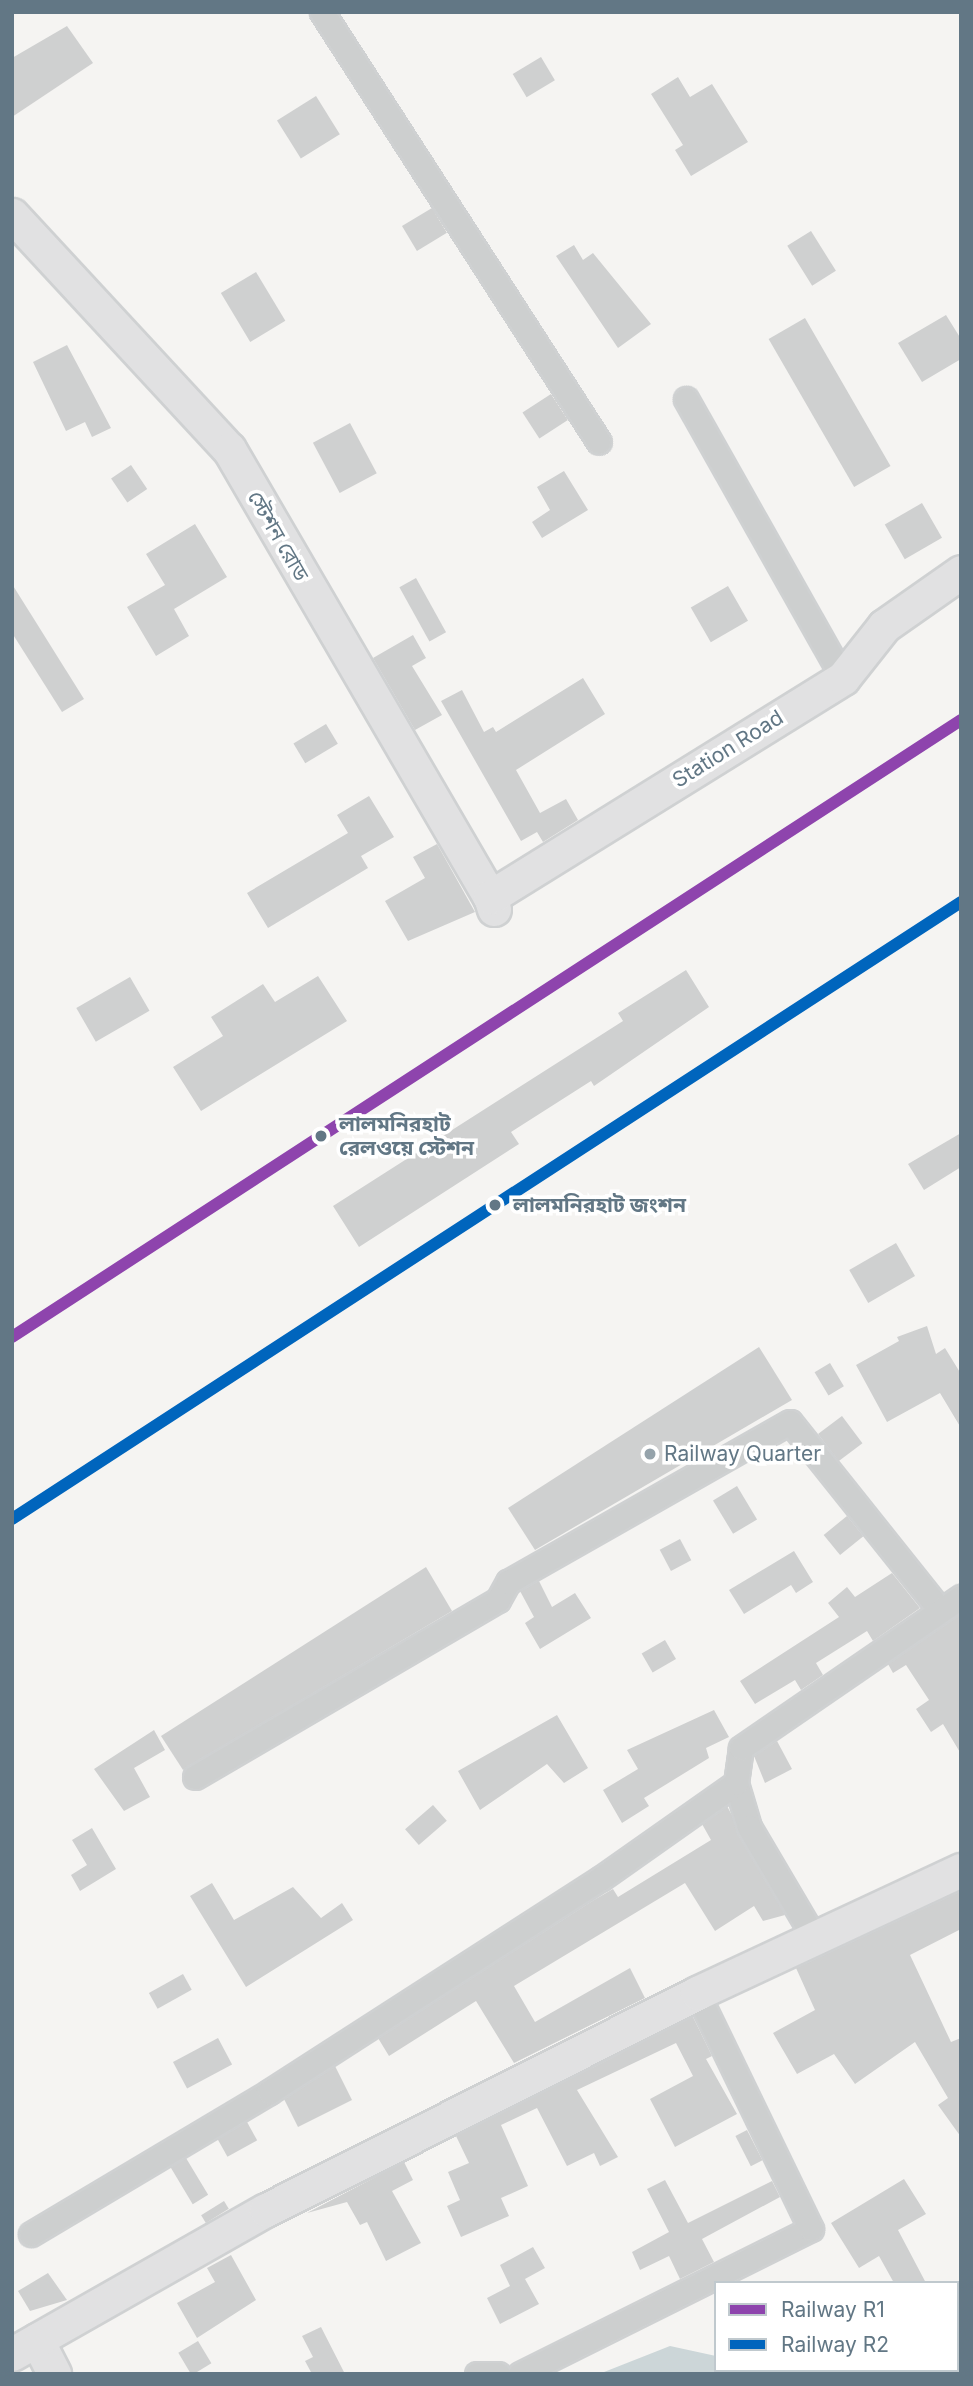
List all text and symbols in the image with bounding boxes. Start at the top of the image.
street label: স্টেশন রোড [242,486,314,586]
street label: Station Road [668,705,788,793]
place label: লালমনিরহাট রেলওয়ে স্টেশন [339,1111,474,1161]
marker: লালমনিরহাট রেলওয়ে স্টেশন [309,1124,333,1148]
place label: লালমনিরহাট জংশন [513,1192,686,1218]
marker: লালমনিরহাট জংশন [483,1193,507,1217]
place label: Railway Quarter [664,1441,821,1467]
marker: Railway Quarter [642,1446,658,1462]
legend [714,2281,959,2372]
text: Railway R1 [781,2297,885,2322]
text: Railway R2 [781,2332,889,2357]

